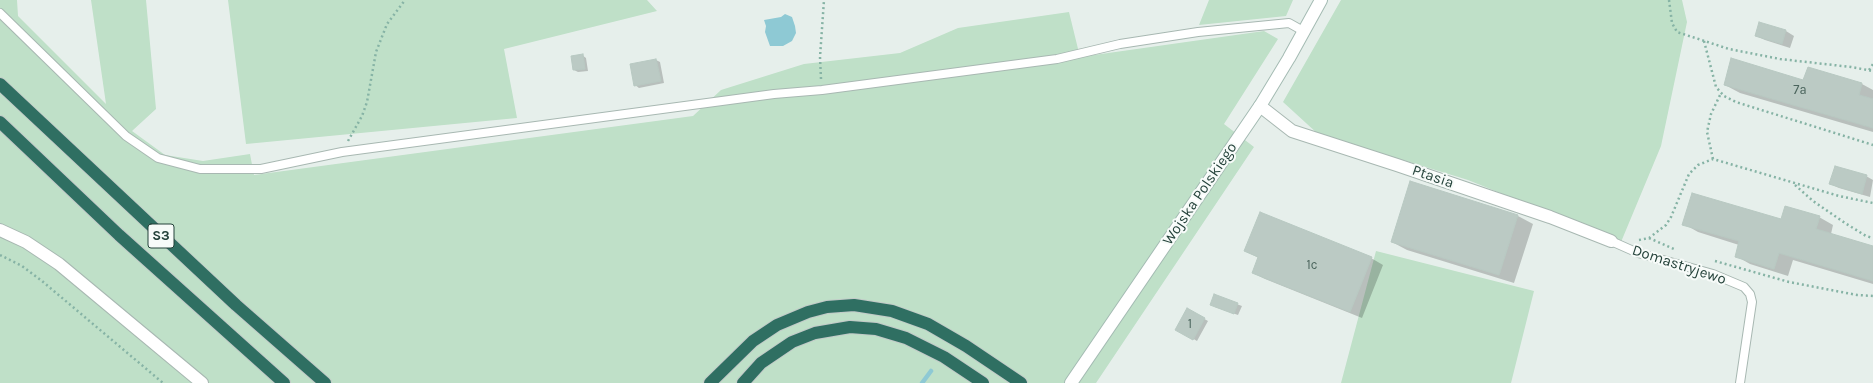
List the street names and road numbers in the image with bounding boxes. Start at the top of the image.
street label: Wojska Polskiego [1159,139,1241,249]
street label: Ptasia [1410,162,1456,192]
road number: S3 [148,224,174,248]
street label: Domastryjewo [1630,241,1728,289]

